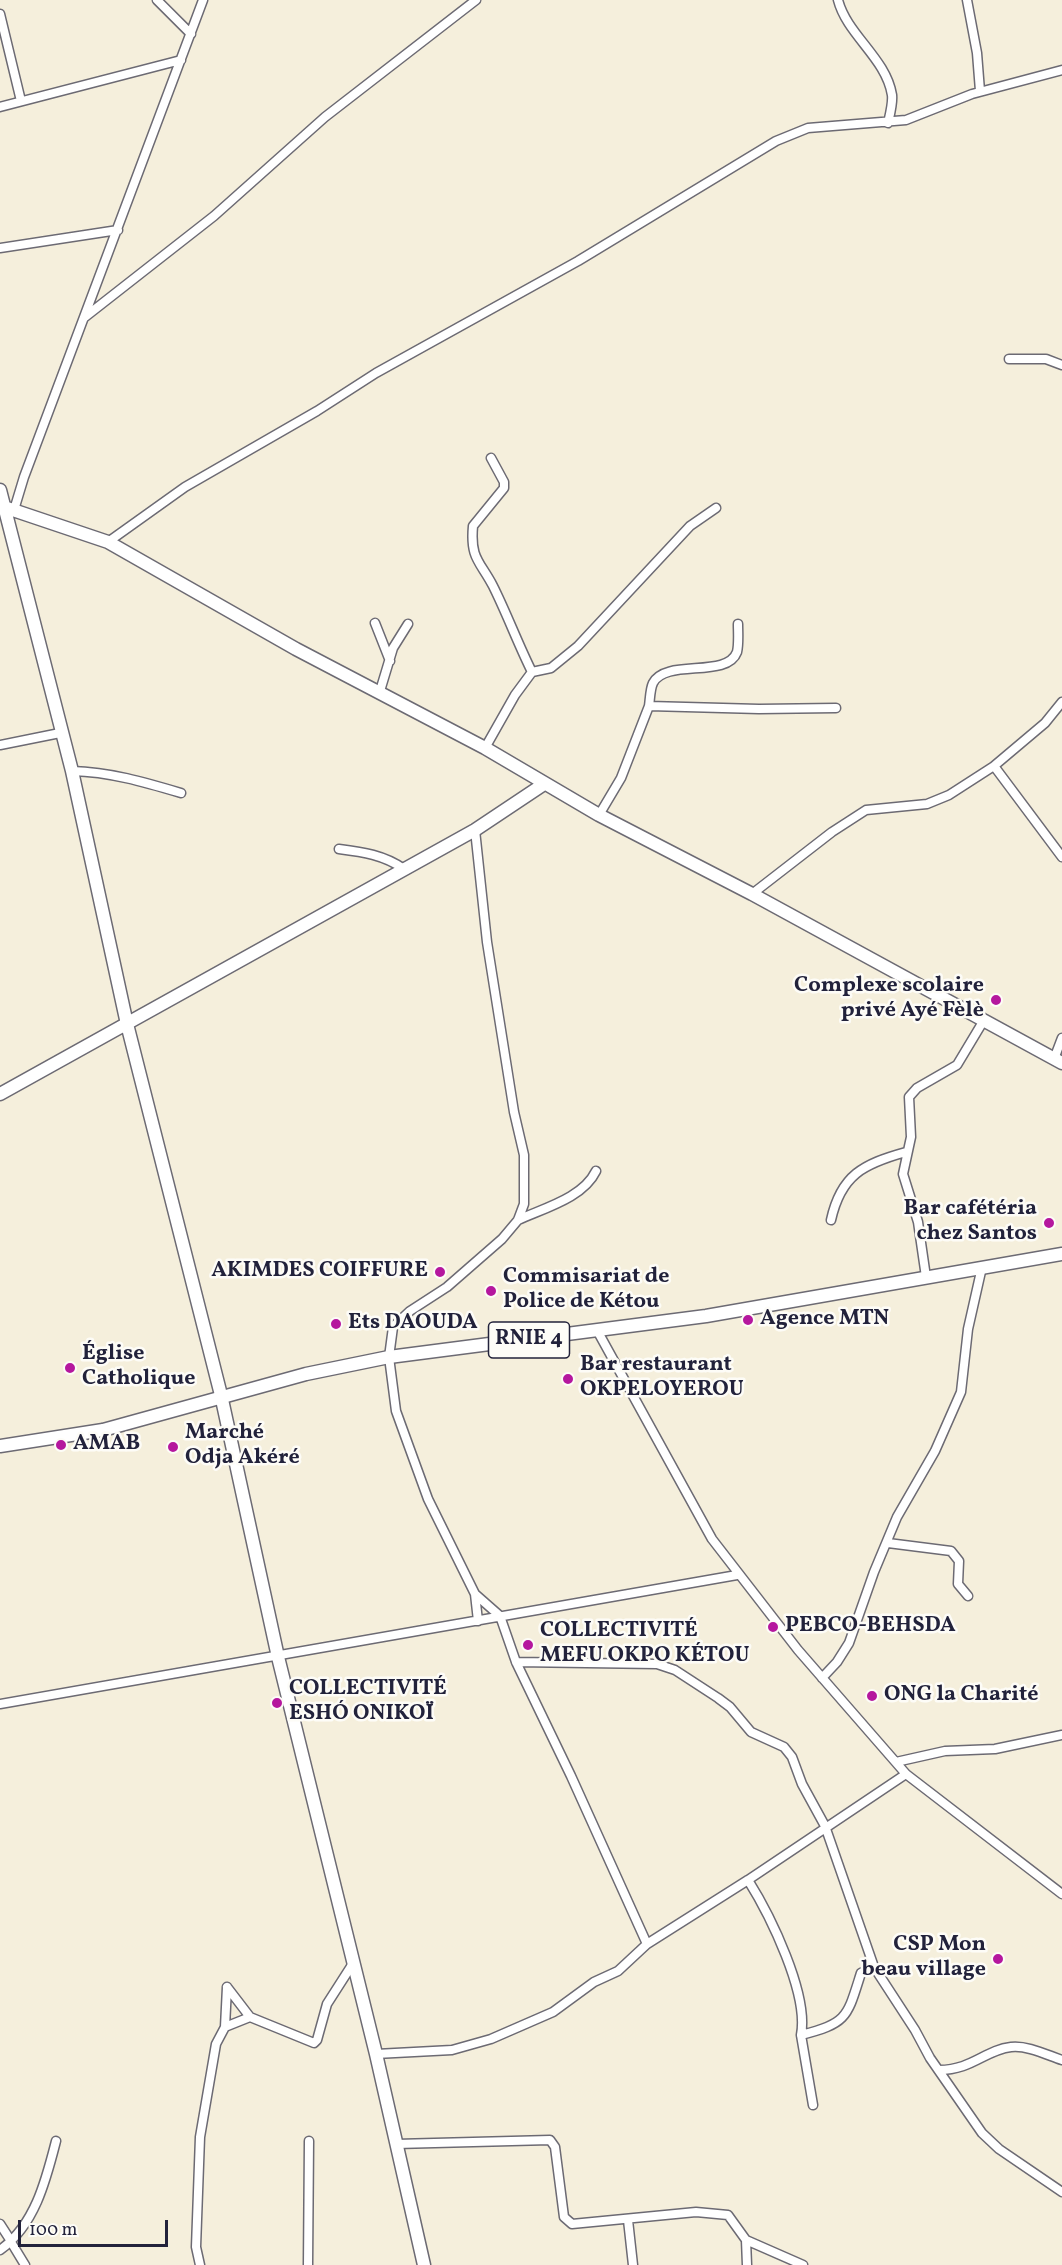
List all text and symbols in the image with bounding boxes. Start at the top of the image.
place label: Complexe scolaire privé Ayé Fèlè [794,974,984,1026]
marker: Complexe scolaire privé Ayé Fèlè [989,993,1003,1007]
place label: Bar cafétéria chez Santos [904,1197,1037,1248]
marker: Bar cafétéria chez Santos [1042,1216,1056,1230]
place label: AKIMDES COIFFURE [211,1259,428,1285]
marker: AKIMDES COIFFURE [433,1265,447,1279]
place label: Commisariat de Police de Kétou [503,1265,669,1316]
marker: Commisariat de Police de Kétou [484,1284,498,1298]
place label: Agence MTN [760,1307,889,1333]
place label: Ets DAOUDA [348,1311,478,1337]
marker: Agence MTN [741,1313,755,1327]
marker: Ets DAOUDA [329,1317,343,1331]
road number: RNIE 4 [488,1322,570,1358]
place label: Église Catholique [82,1342,195,1394]
place label: Bar restaurant OKPELOYEROU [580,1353,744,1404]
marker: Église Catholique [63,1361,77,1375]
marker: Bar restaurant OKPELOYEROU [561,1372,575,1386]
place label: Marché Odja Akéré [185,1421,300,1472]
place label: AMAB [73,1432,140,1458]
marker: AMAB [54,1438,68,1452]
marker: Marché Odja Akéré [166,1440,180,1454]
place label: PEBCO-BEHSDA [785,1614,956,1640]
place label: COLLECTIVITÉ MEFU OKPO KÉTOU [540,1619,749,1670]
marker: PEBCO-BEHSDA [766,1620,780,1634]
marker: COLLECTIVITÉ MEFU OKPO KÉTOU [521,1638,535,1652]
place label: COLLECTIVITÉ ESHÓ ONIKOÏ [289,1677,447,1729]
place label: ONG la Charité [884,1683,1039,1709]
marker: ONG la Charité [865,1689,879,1703]
marker: COLLECTIVITÉ ESHÓ ONIKOÏ [270,1696,284,1710]
place label: CSP Mon beau village [862,1933,986,1984]
marker: CSP Mon beau village [991,1952,1005,1966]
scale bar [21,2208,171,2246]
text: 100 m [29,2218,78,2243]

